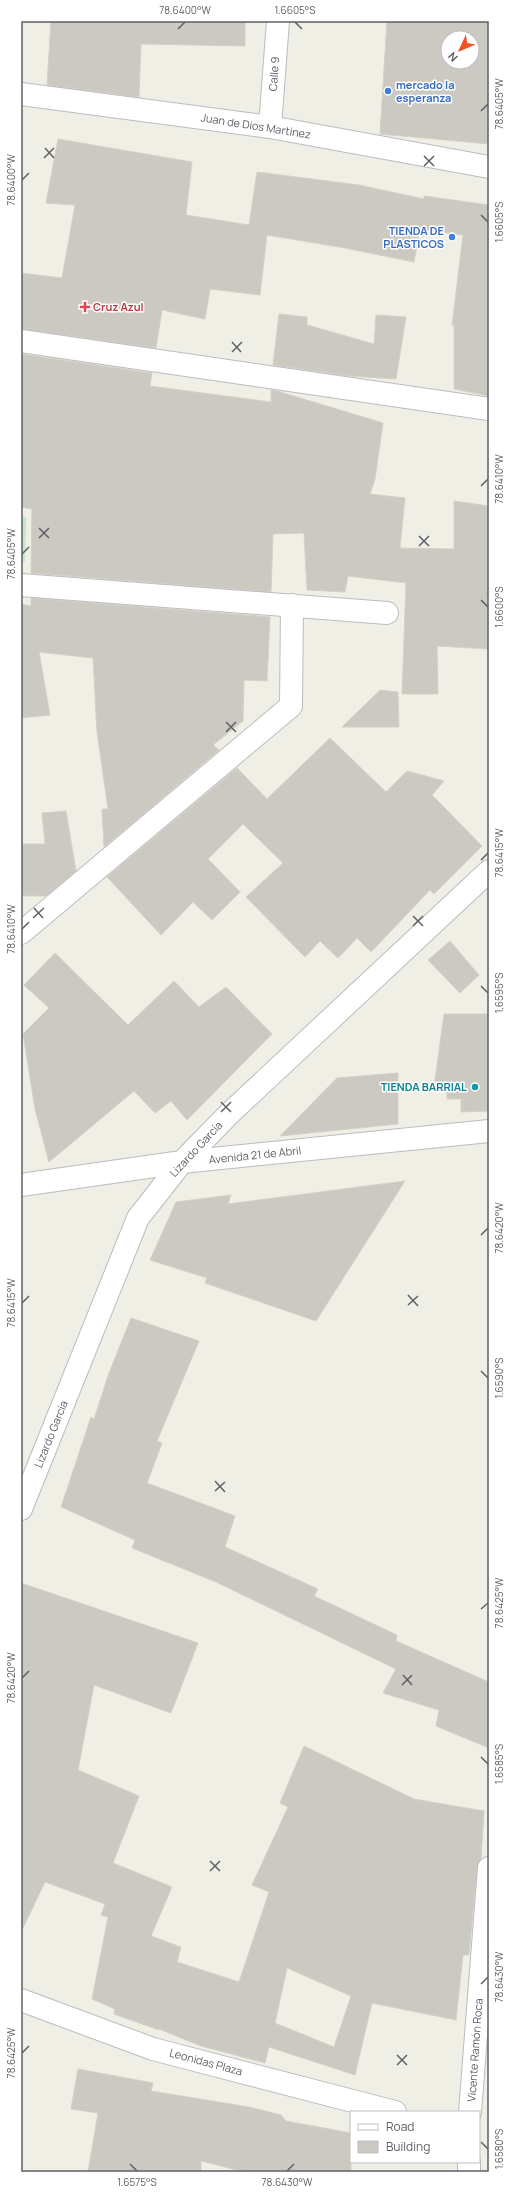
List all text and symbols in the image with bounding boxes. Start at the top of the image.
text: 78.6400°W [159,3,211,17]
text: 1.6605°S [275,3,316,17]
north arrow [440,30,480,70]
text: N [444,49,461,65]
street label: Calle 9 [265,56,282,92]
place label: mercado la esperanza [396,77,454,105]
text: 78.6405°W [492,78,506,130]
marker: mercado la esperanza [383,86,393,96]
street label: Juan de Dios Martinez [200,109,312,142]
text: 78.6400°W [4,154,18,206]
text: 1.6605°S [492,202,506,243]
place label: TIENDA DE PLASTICOS [383,223,444,251]
marker: TIENDA DE PLASTICOS [447,232,457,242]
place label: Cruz Azul [93,299,144,314]
marker: Cruz Azul [80,302,90,312]
text: 78.6410°W [492,454,506,504]
text: 78.6405°W [4,528,18,580]
text: 1.6600°S [492,586,506,628]
text: 78.6415°W [492,828,506,878]
text: 78.6410°W [4,904,18,954]
text: 1.6595°S [492,973,506,1013]
place label: TIENDA BARRIAL [381,1079,467,1094]
marker: TIENDA BARRIAL [470,1082,480,1092]
street label: Lizardo García [166,1118,225,1180]
street label: Avenida 21 de Abril [208,1142,302,1167]
text: 78.6420°W [492,1202,506,1254]
text: 78.6415°W [4,1278,18,1328]
text: 1.6590°S [492,1358,506,1399]
street label: Lizardo García [30,1398,71,1470]
text: 78.6425°W [492,1577,506,1628]
text: 78.6420°W [4,1652,18,1704]
text: 1.6585°S [492,1744,506,1784]
text: 78.6430°W [492,1951,506,2002]
street label: Vicente Ramón Roca [463,1998,486,2102]
text: 78.6425°W [4,2027,18,2078]
street label: Leonidas Plaza [168,2045,244,2078]
legend [350,2111,480,2163]
text: Road [386,2118,414,2135]
text: 1.6580°S [492,2129,506,2169]
text: Building [386,2138,430,2155]
text: 1.6575°S [117,2175,157,2189]
text: 78.6430°W [262,2175,313,2189]

